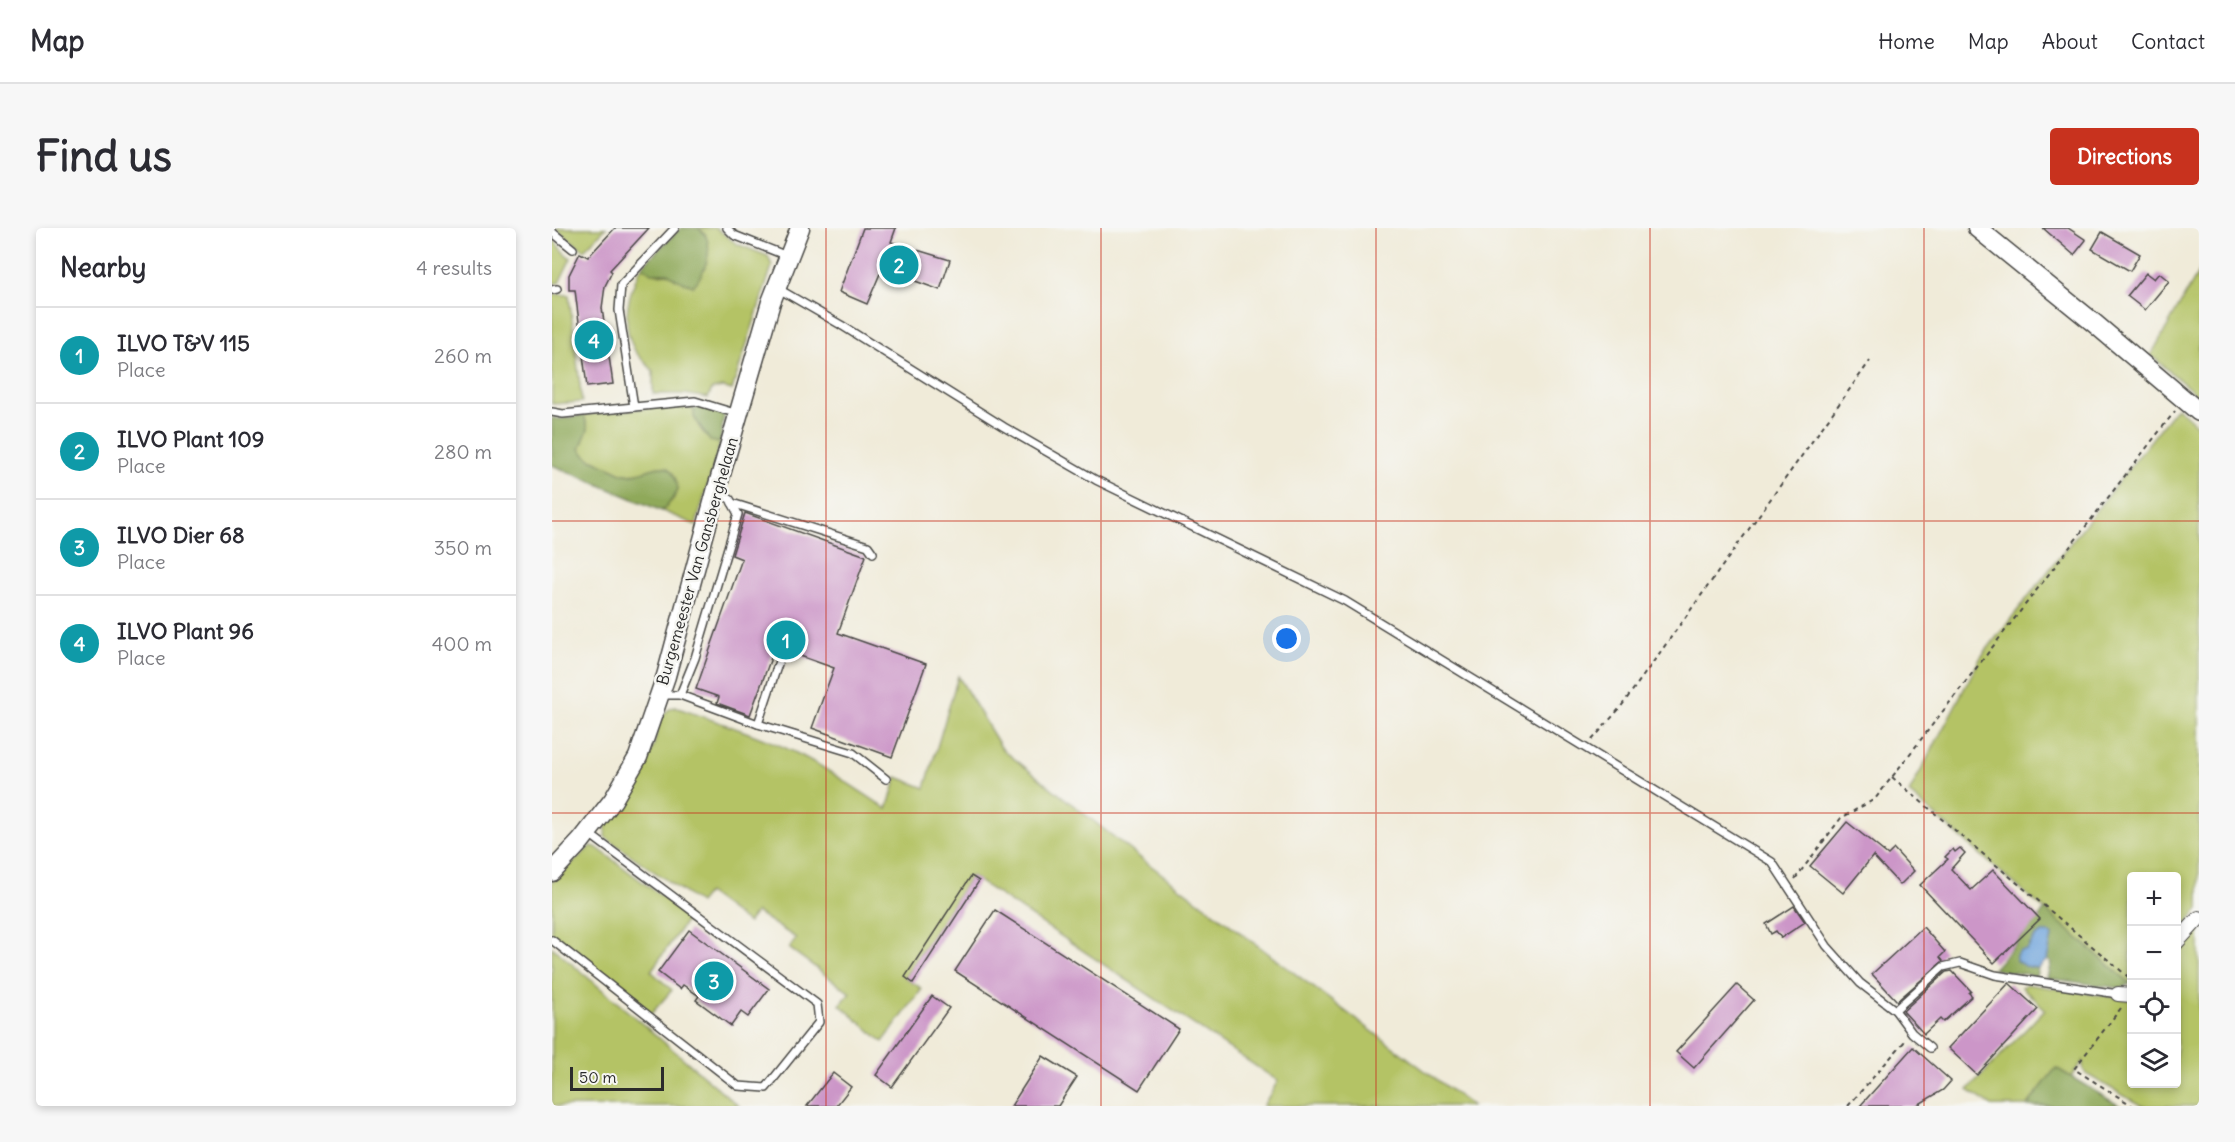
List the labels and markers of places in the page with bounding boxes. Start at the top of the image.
pin: 2 [880,243,918,288]
pin: 4 [574,318,614,362]
pin: 1 [766,618,806,662]
pin: 3 [694,958,734,1004]

